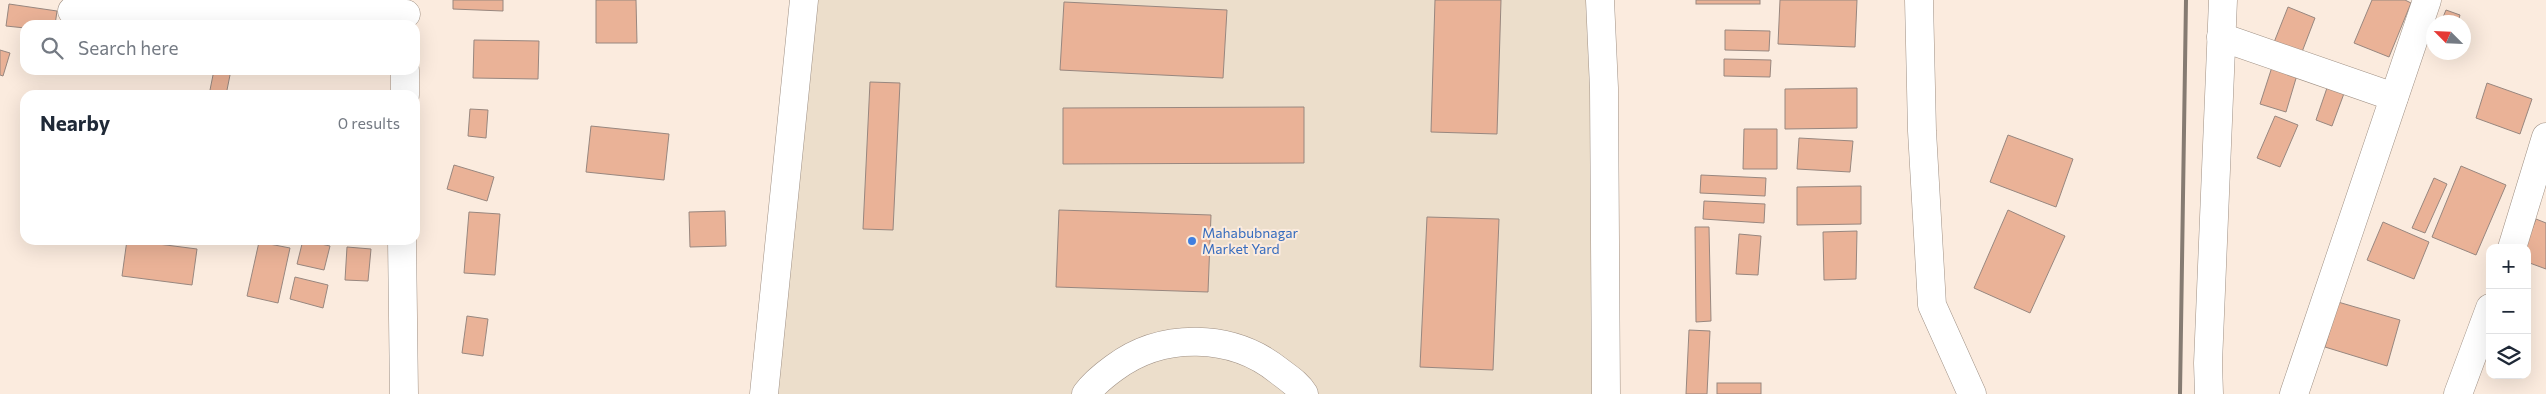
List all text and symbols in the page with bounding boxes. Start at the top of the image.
north arrow [2426,15,2471,60]
search box [20,20,420,75]
icon: search [38,34,66,62]
text: Search here [78,36,178,59]
text: Nearby [40,110,110,135]
text: 0 results [338,113,400,132]
place label: Mahabubnagar Market Yard [1202,224,1298,257]
marker: Mahabubnagar Market Yard [1186,235,1198,247]
map controls [2486,244,2531,379]
button: + [2486,244,2531,289]
button: − [2486,289,2531,334]
button: layers [2486,334,2531,379]

